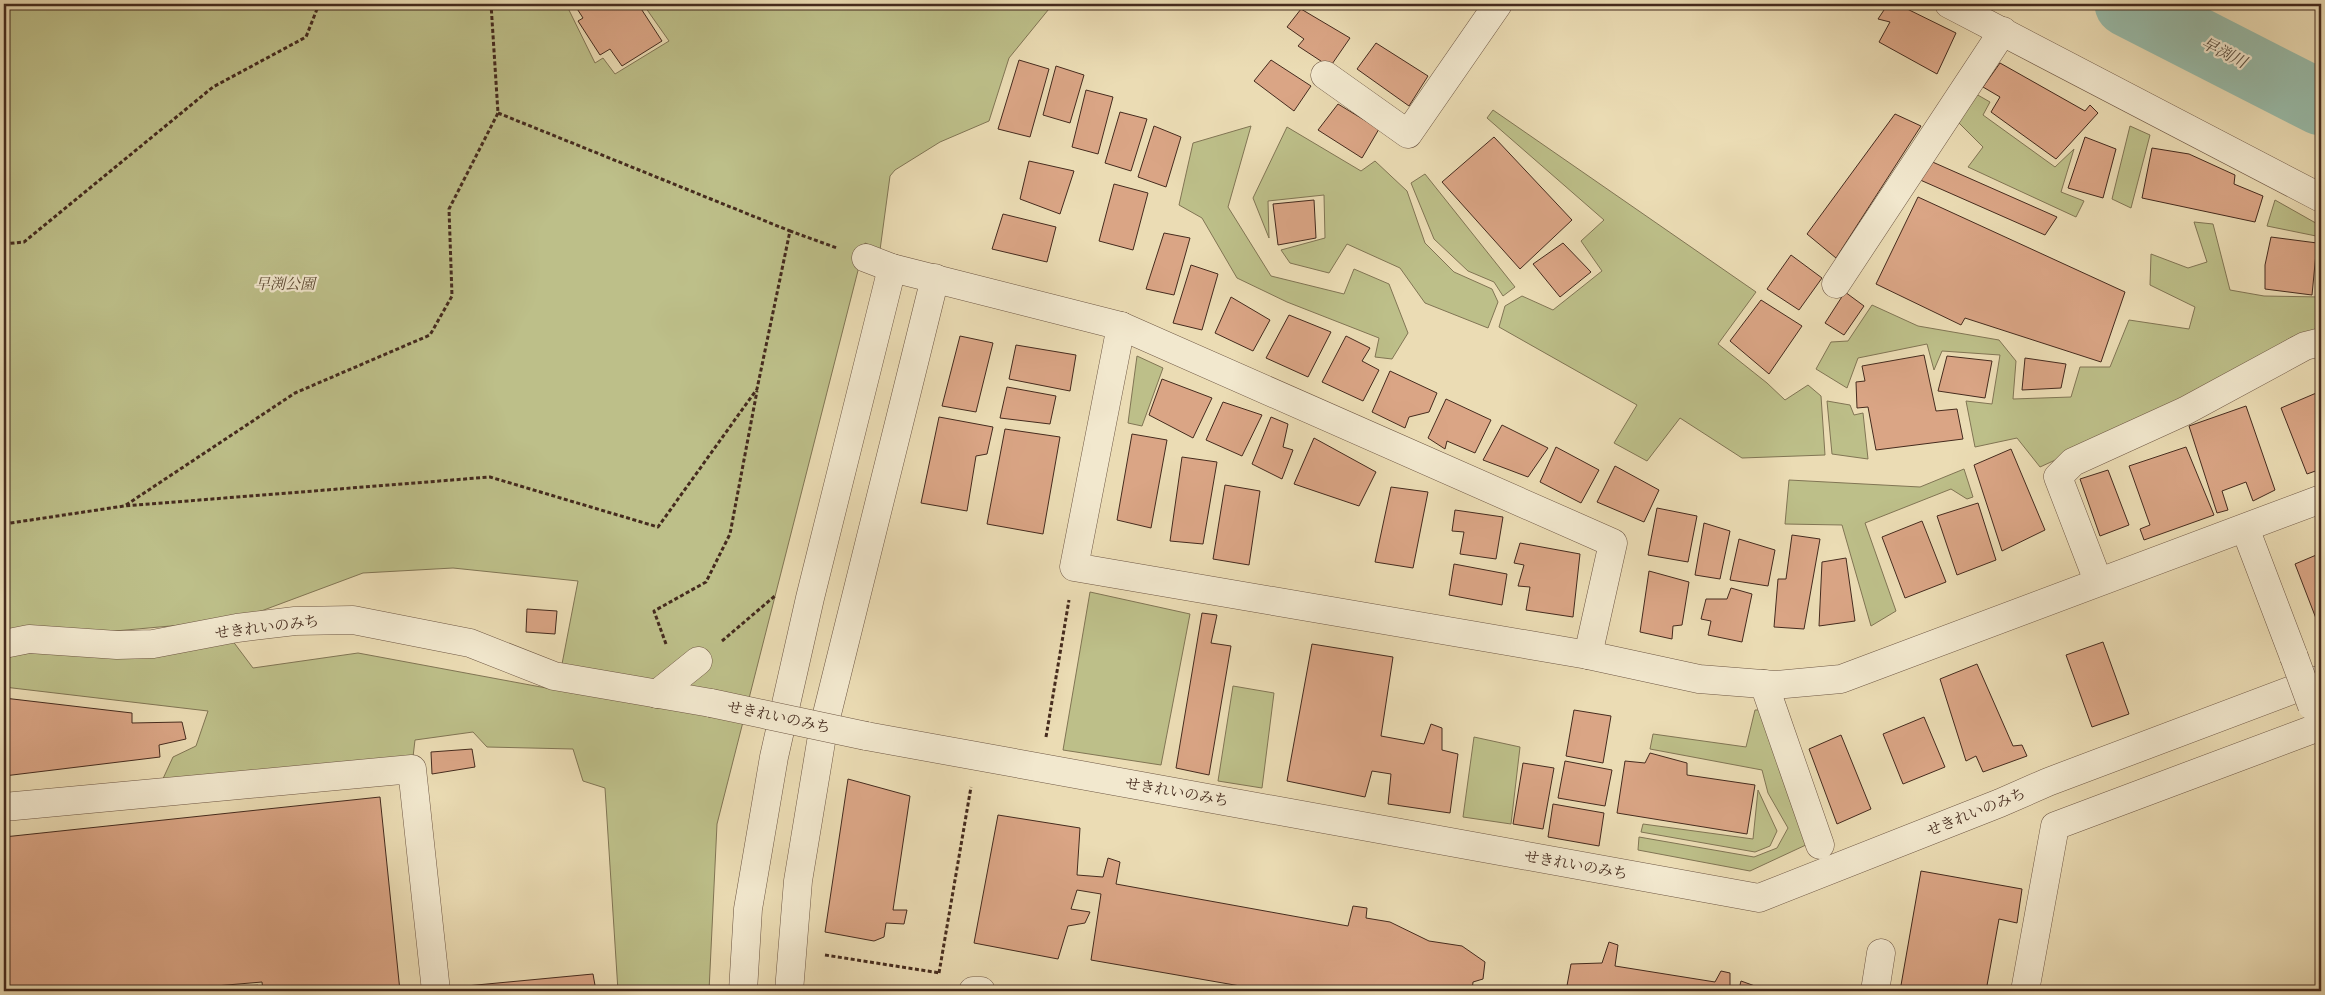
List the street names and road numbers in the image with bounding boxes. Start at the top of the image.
street label: せきれいのみち [214,611,320,643]
street label: せきれいのみち [726,696,832,738]
street label: せきれいのみち [1124,773,1230,811]
street label: せきれいのみち [1924,783,2028,841]
street label: せきれいのみち [1523,846,1629,884]

